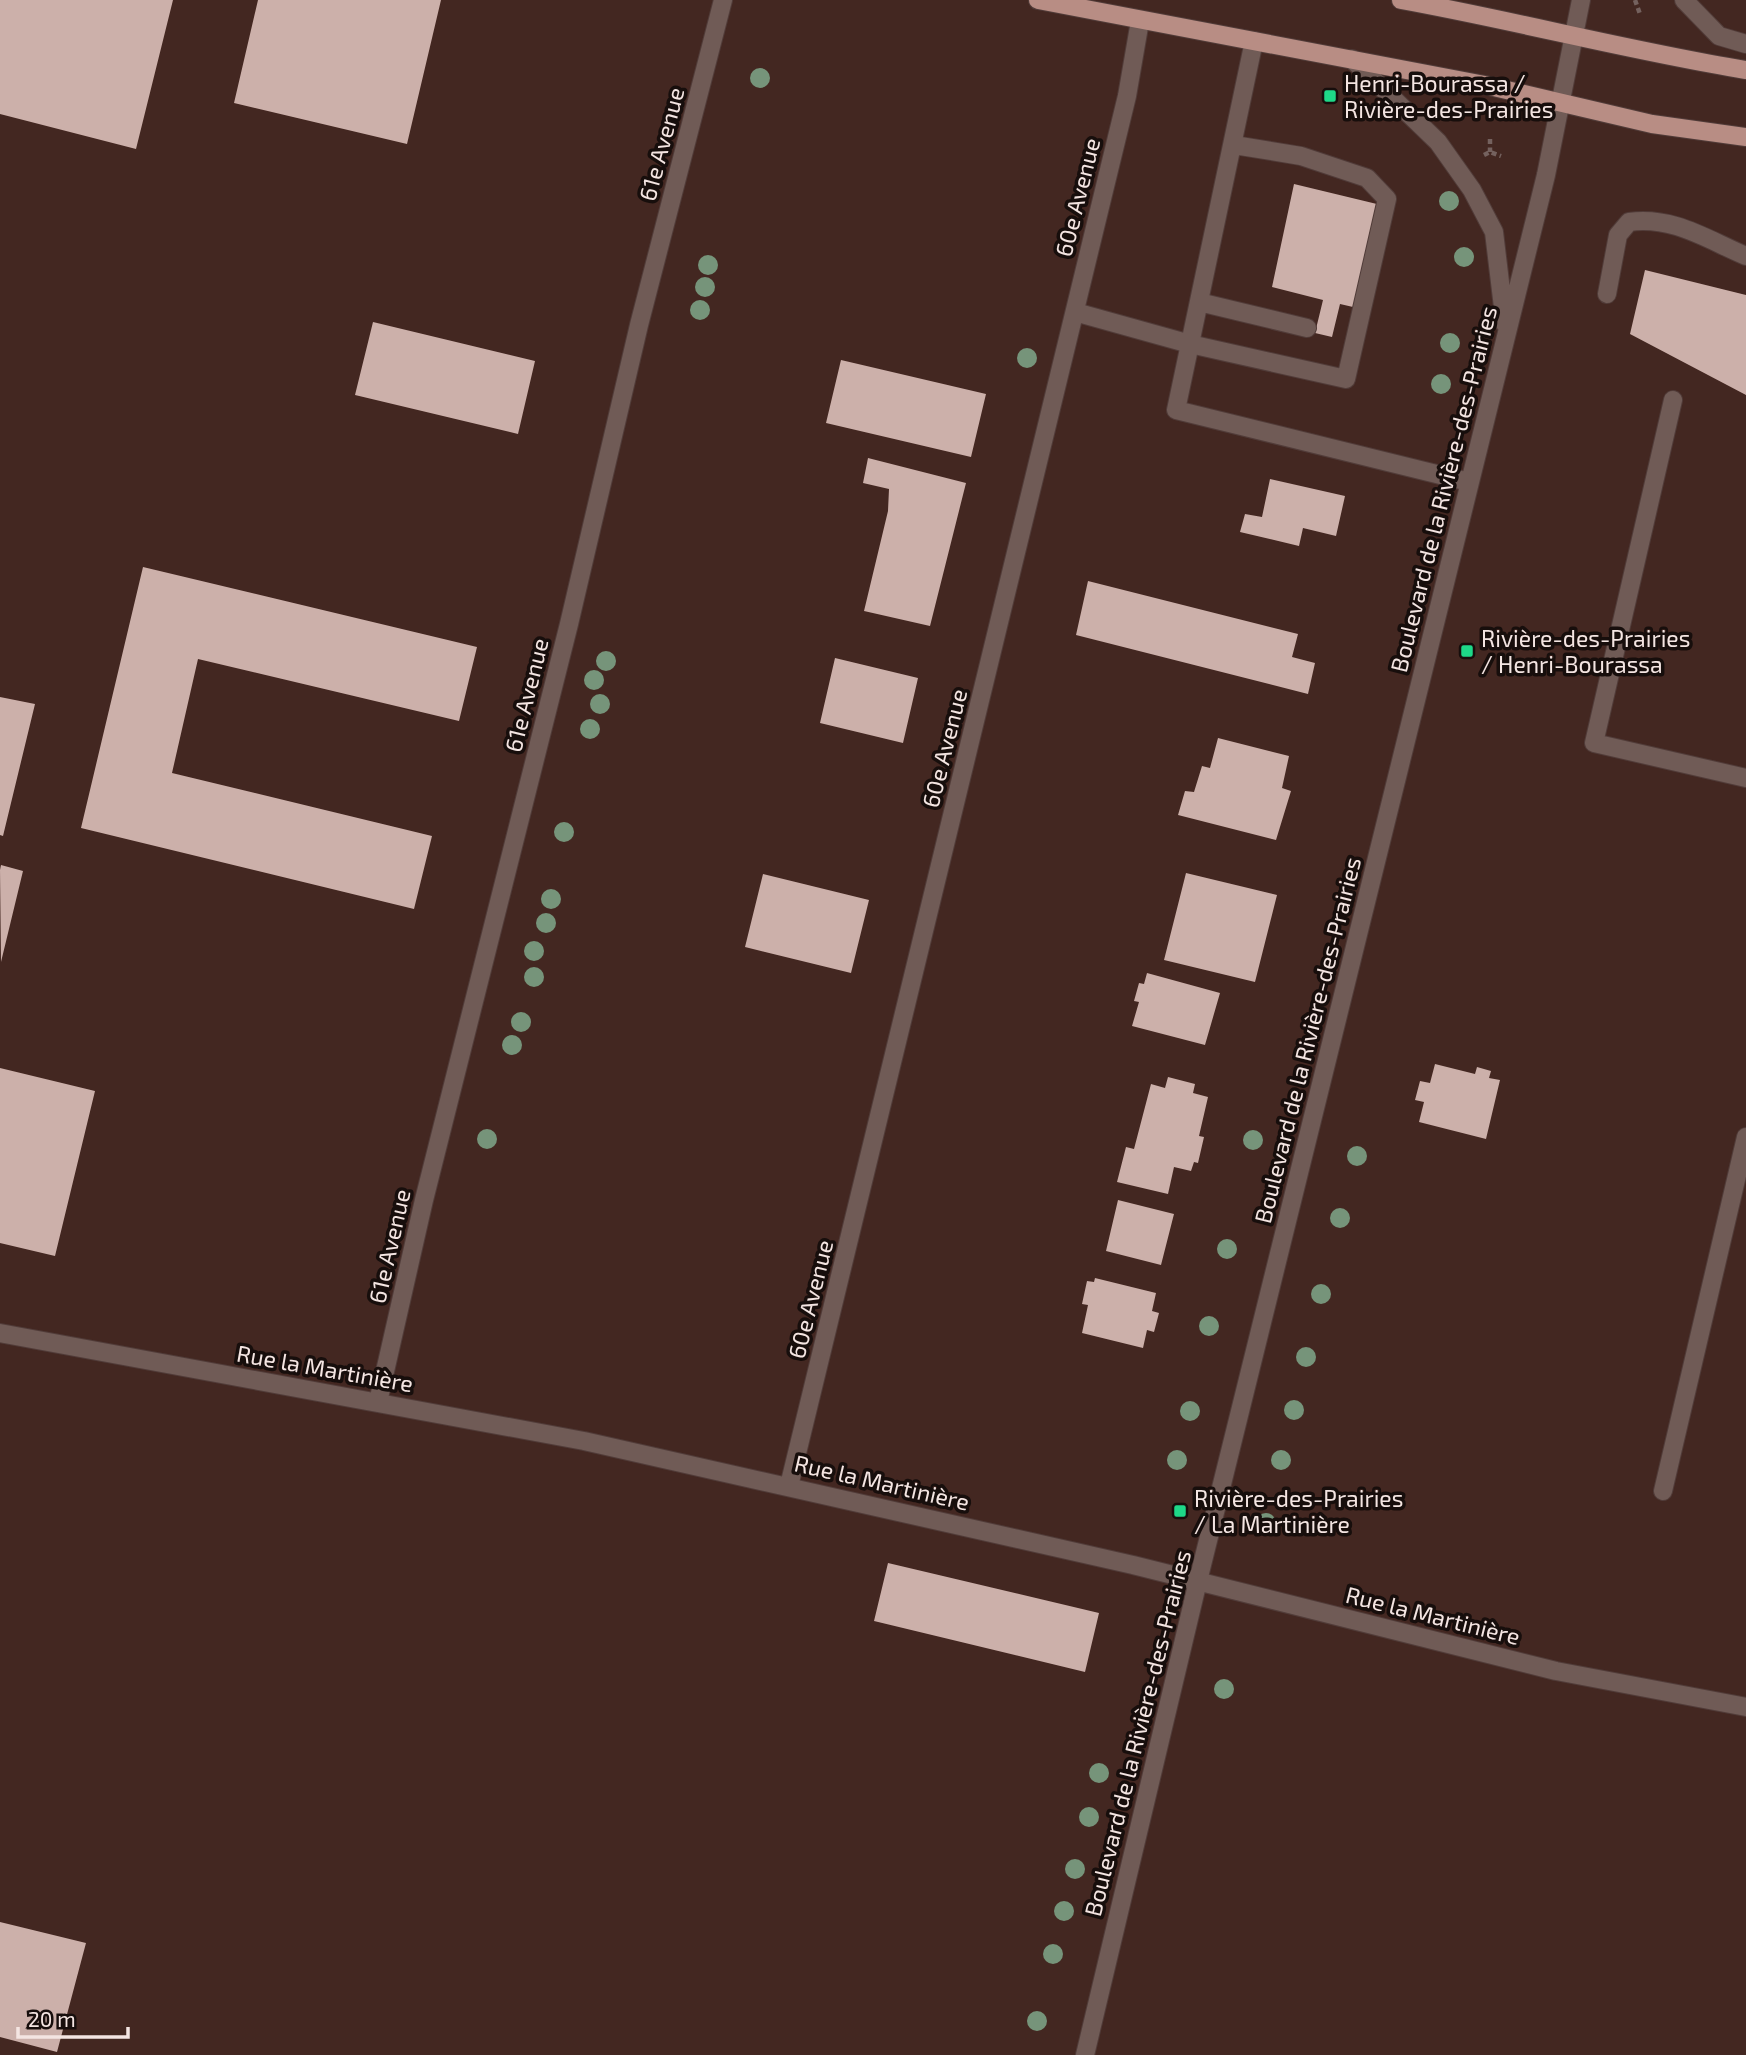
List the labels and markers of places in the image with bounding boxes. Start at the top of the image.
place label: Henri-Bourassa / Rivière-des-Prairies [1344,69,1553,123]
marker: Henri-Bourassa / Rivière-des-Prairies [1322,88,1338,104]
place label: Rivière-des-Prairies / Henri-Bourassa [1481,624,1690,678]
marker: Rivière-des-Prairies / Henri-Bourassa [1459,643,1475,659]
place label: Rivière-des-Prairies / La Martinière [1194,1484,1403,1538]
marker: Rivière-des-Prairies / La Martinière [1172,1503,1188,1519]

